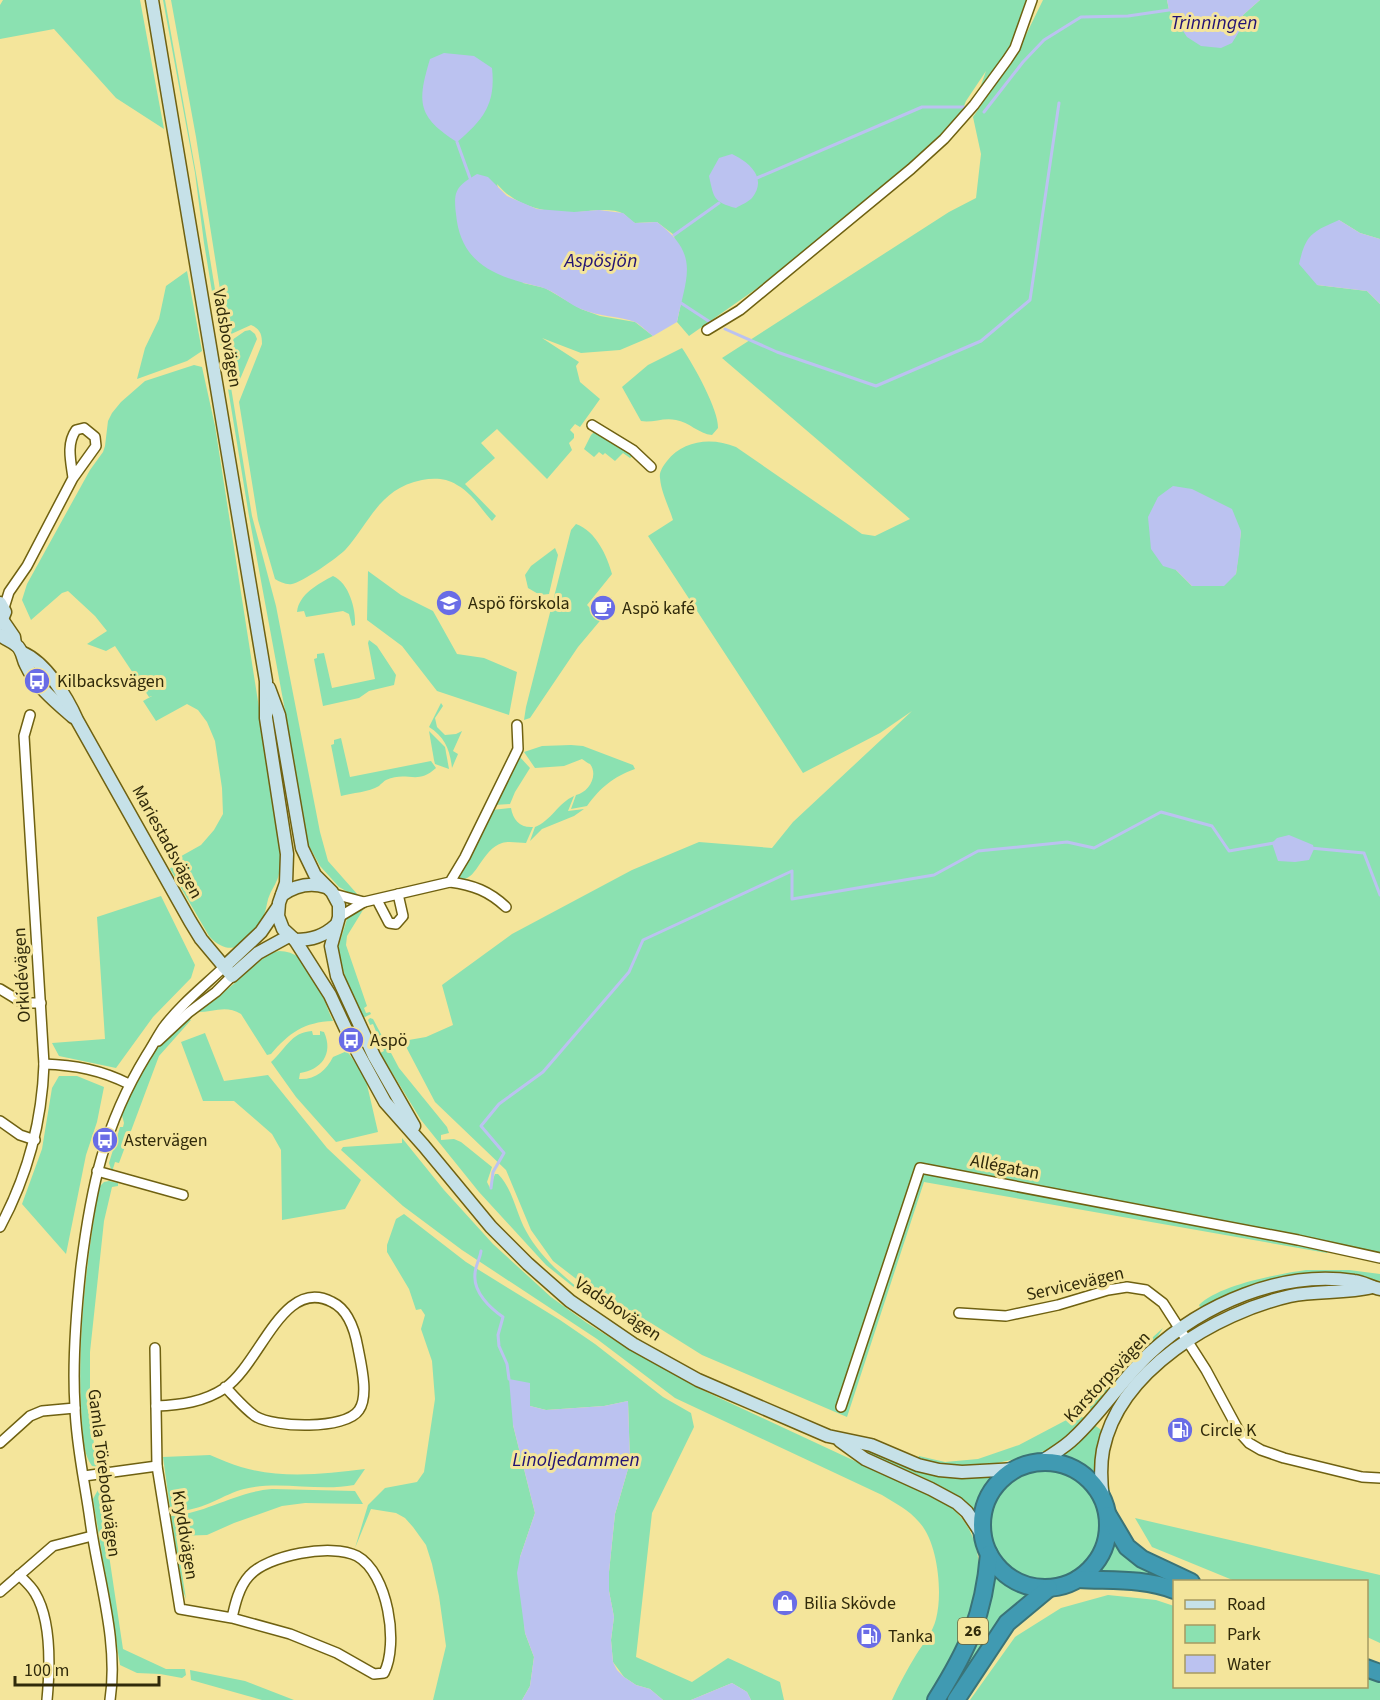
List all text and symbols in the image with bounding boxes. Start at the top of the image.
water label: Trinningen [1170,9,1258,37]
water label: Aspösjön [563,247,637,275]
street label: Vadsbovägen [206,287,248,389]
school or university icon: Aspö förskola [434,588,464,618]
place label: Aspö förskola [468,591,570,616]
cafe icon: Aspö kafé [588,593,618,623]
place label: Aspö kafé [622,596,695,621]
bus stop icon: Kilbacksvägen [22,666,52,696]
place label: Kilbacksvägen [57,669,165,694]
street label: Mariestadsvägen [126,781,208,903]
street label: Orkidévägen [7,927,37,1023]
bus stop icon: Aspö [336,1025,366,1055]
place label: Aspö [370,1028,407,1053]
bus stop icon: Astervägen [90,1125,120,1155]
place label: Astervägen [124,1128,208,1153]
street label: Allégatan [968,1148,1042,1186]
street label: Servicevägen [1024,1261,1126,1307]
street label: Vadsbovägen [570,1271,666,1347]
street label: Karstorpsvägen [1058,1326,1156,1428]
street label: Gamla Törebodavägen [81,1388,127,1558]
fuel station icon: Circle K [1165,1415,1195,1445]
place label: Circle K [1200,1418,1257,1443]
water label: Linoljedammen [512,1446,640,1474]
street label: Kryddvägen [166,1489,204,1581]
legend [1173,1580,1368,1688]
shop icon: Bilia Skövde [770,1588,800,1618]
place label: Bilia Skövde [804,1591,896,1616]
text: Road [1227,1592,1266,1617]
road number: 26 [958,1618,988,1644]
fuel station icon: Tanka [854,1621,884,1651]
text: Park [1227,1622,1261,1647]
place label: Tanka [888,1624,933,1649]
scale bar [15,1649,159,1687]
text: Water [1227,1652,1271,1677]
text: 100 m [24,1658,69,1683]

